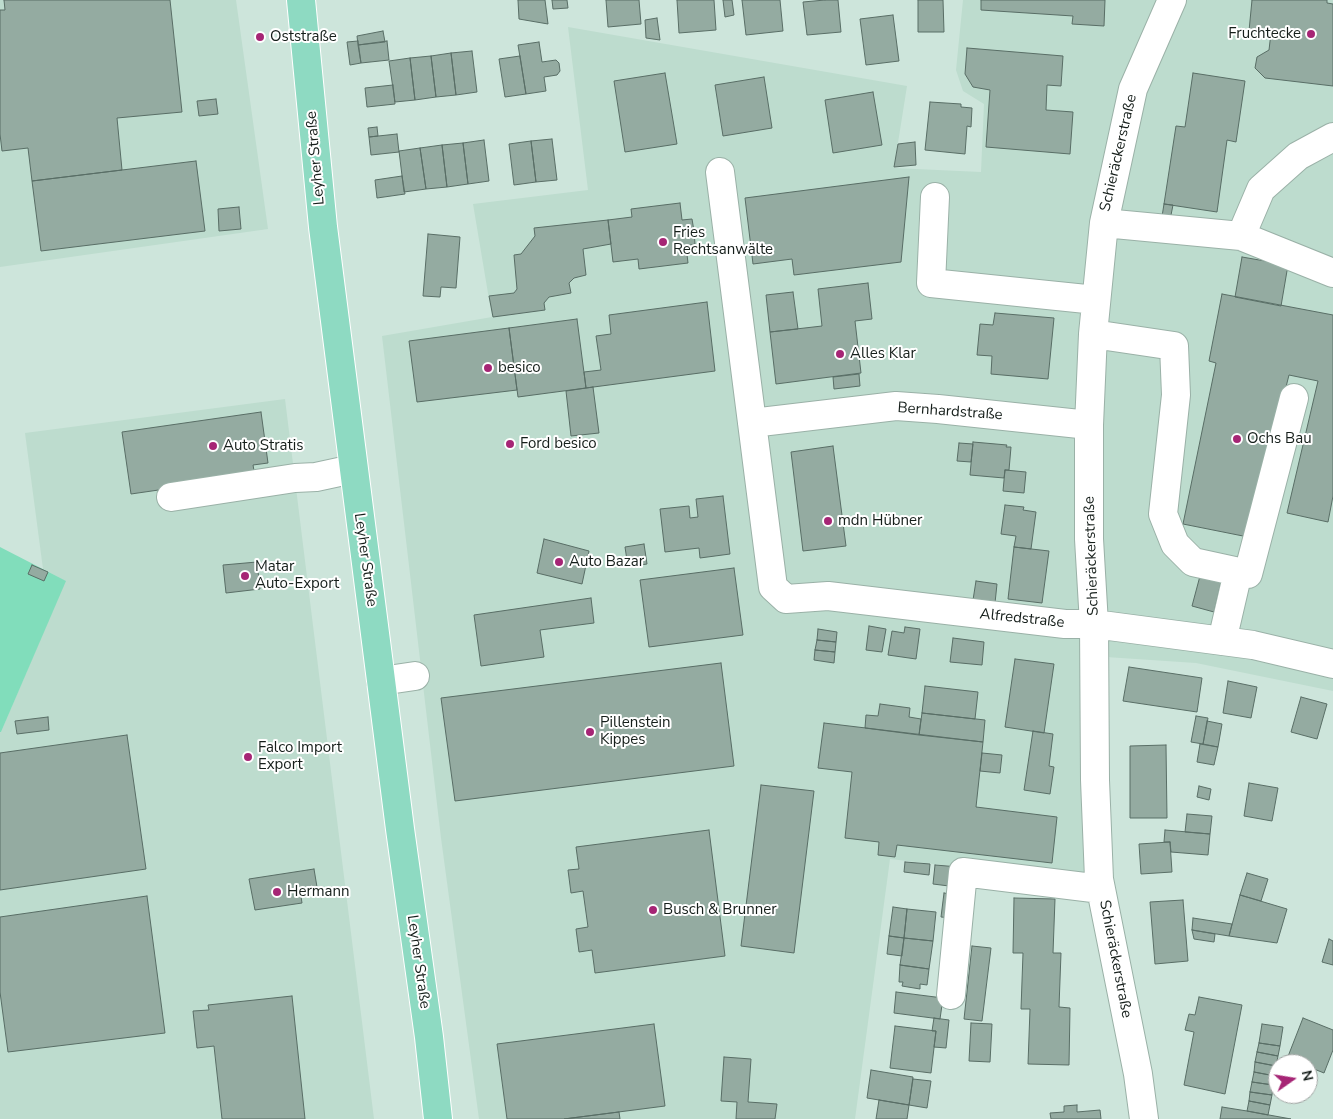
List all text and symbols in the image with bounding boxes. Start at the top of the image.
place label: Fruchtecke [1228,25,1301,43]
place label: Oststraße [270,28,337,46]
marker: Fruchtecke [1305,28,1317,40]
marker: Oststraße [254,31,266,43]
street label: Schieräckerstraße [1097,93,1141,213]
street label: Leyher Straße [303,110,329,206]
place label: Fries Rechtsanwälte [673,224,773,259]
marker: Fries Rechtsanwälte [657,236,669,248]
place label: Alles Klar [850,345,916,363]
marker: Alles Klar [834,348,846,360]
place label: besico [498,359,541,377]
marker: besico [482,362,494,374]
street label: Bernhardstraße [897,399,1003,425]
place label: Ochs Bau [1247,430,1312,448]
marker: Ochs Bau [1231,433,1243,445]
place label: Ford besico [520,435,597,453]
place label: Auto Stratis [223,437,303,455]
marker: Ford besico [504,438,516,450]
marker: Auto Stratis [207,440,219,452]
street label: Schieräckerstraße [1081,496,1103,616]
street label: Leyher Straße [350,512,380,608]
place label: mdn Hübner [838,512,922,530]
marker: mdn Hübner [822,515,834,527]
place label: Auto Bazar [569,553,644,571]
marker: Auto Bazar [553,556,565,568]
place label: Matar Auto-Export [255,558,339,593]
marker: Matar Auto-Export [239,570,251,582]
street label: Alfredstraße [979,606,1065,632]
place label: Pillenstein Kippes [600,714,671,749]
marker: Pillenstein Kippes [584,726,596,738]
place label: Falco Import Export [258,739,342,774]
marker: Falco Import Export [242,751,254,763]
place label: Hermann [287,883,350,901]
marker: Hermann [271,886,283,898]
street label: Schieräckerstraße [1095,899,1135,1019]
place label: Busch & Brunner [663,901,777,919]
marker: Busch & Brunner [647,904,659,916]
street label: Leyher Straße [403,914,433,1010]
north arrow [1268,1054,1318,1104]
text: N [1297,1068,1318,1083]

